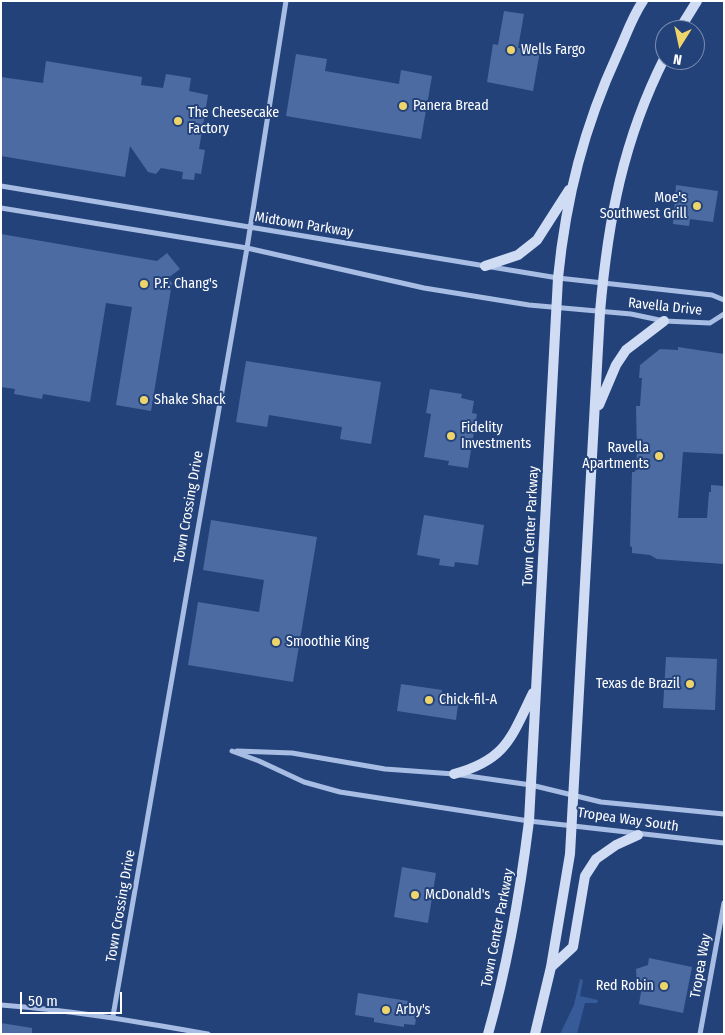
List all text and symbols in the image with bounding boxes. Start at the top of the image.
north arrow [655,20,705,70]
place label: Wells Fargo [521,42,585,58]
marker: Wells Fargo [505,44,517,56]
text: N [672,50,683,68]
place label: Panera Bread [413,98,489,114]
marker: Panera Bread [397,100,409,112]
place label: The Cheesecake Factory [188,105,279,138]
marker: The Cheesecake Factory [172,115,184,127]
place label: Moe's Southwest Grill [600,190,687,222]
marker: Moe's Southwest Grill [691,200,703,212]
street label: Midtown Parkway [254,209,354,241]
place label: P.F. Chang's [154,276,218,292]
marker: P.F. Chang's [138,278,150,290]
street label: Ravella Drive [627,295,703,319]
place label: Shake Shack [154,392,225,408]
marker: Shake Shack [138,394,150,406]
place label: Fidelity Investments [461,420,531,452]
marker: Fidelity Investments [445,430,457,442]
place label: Ravella Apartments [582,440,649,472]
street label: Town Crossing Drive [171,449,207,565]
marker: Ravella Apartments [653,450,665,462]
street label: Town Center Parkway [519,466,543,586]
place label: Smoothie King [286,634,369,650]
marker: Smoothie King [270,636,282,648]
place label: Texas de Brazil [596,676,680,692]
marker: Texas de Brazil [684,678,696,690]
place label: Chick-fil-A [439,692,497,708]
marker: Chick-fil-A [423,694,435,706]
street label: Tropea Way South [576,805,680,835]
street label: Town Crossing Drive [103,848,139,964]
street label: Town Center Parkway [478,867,518,989]
place label: McDonald's [425,887,490,903]
marker: McDonald's [409,889,421,901]
street label: Tropea Way [687,932,715,1000]
place label: Red Robin [596,978,654,994]
marker: Red Robin [658,980,670,992]
scale bar [22,982,125,1014]
text: 50 m [28,992,58,1010]
place label: Arby's [396,1002,431,1018]
marker: Arby's [380,1004,392,1016]

